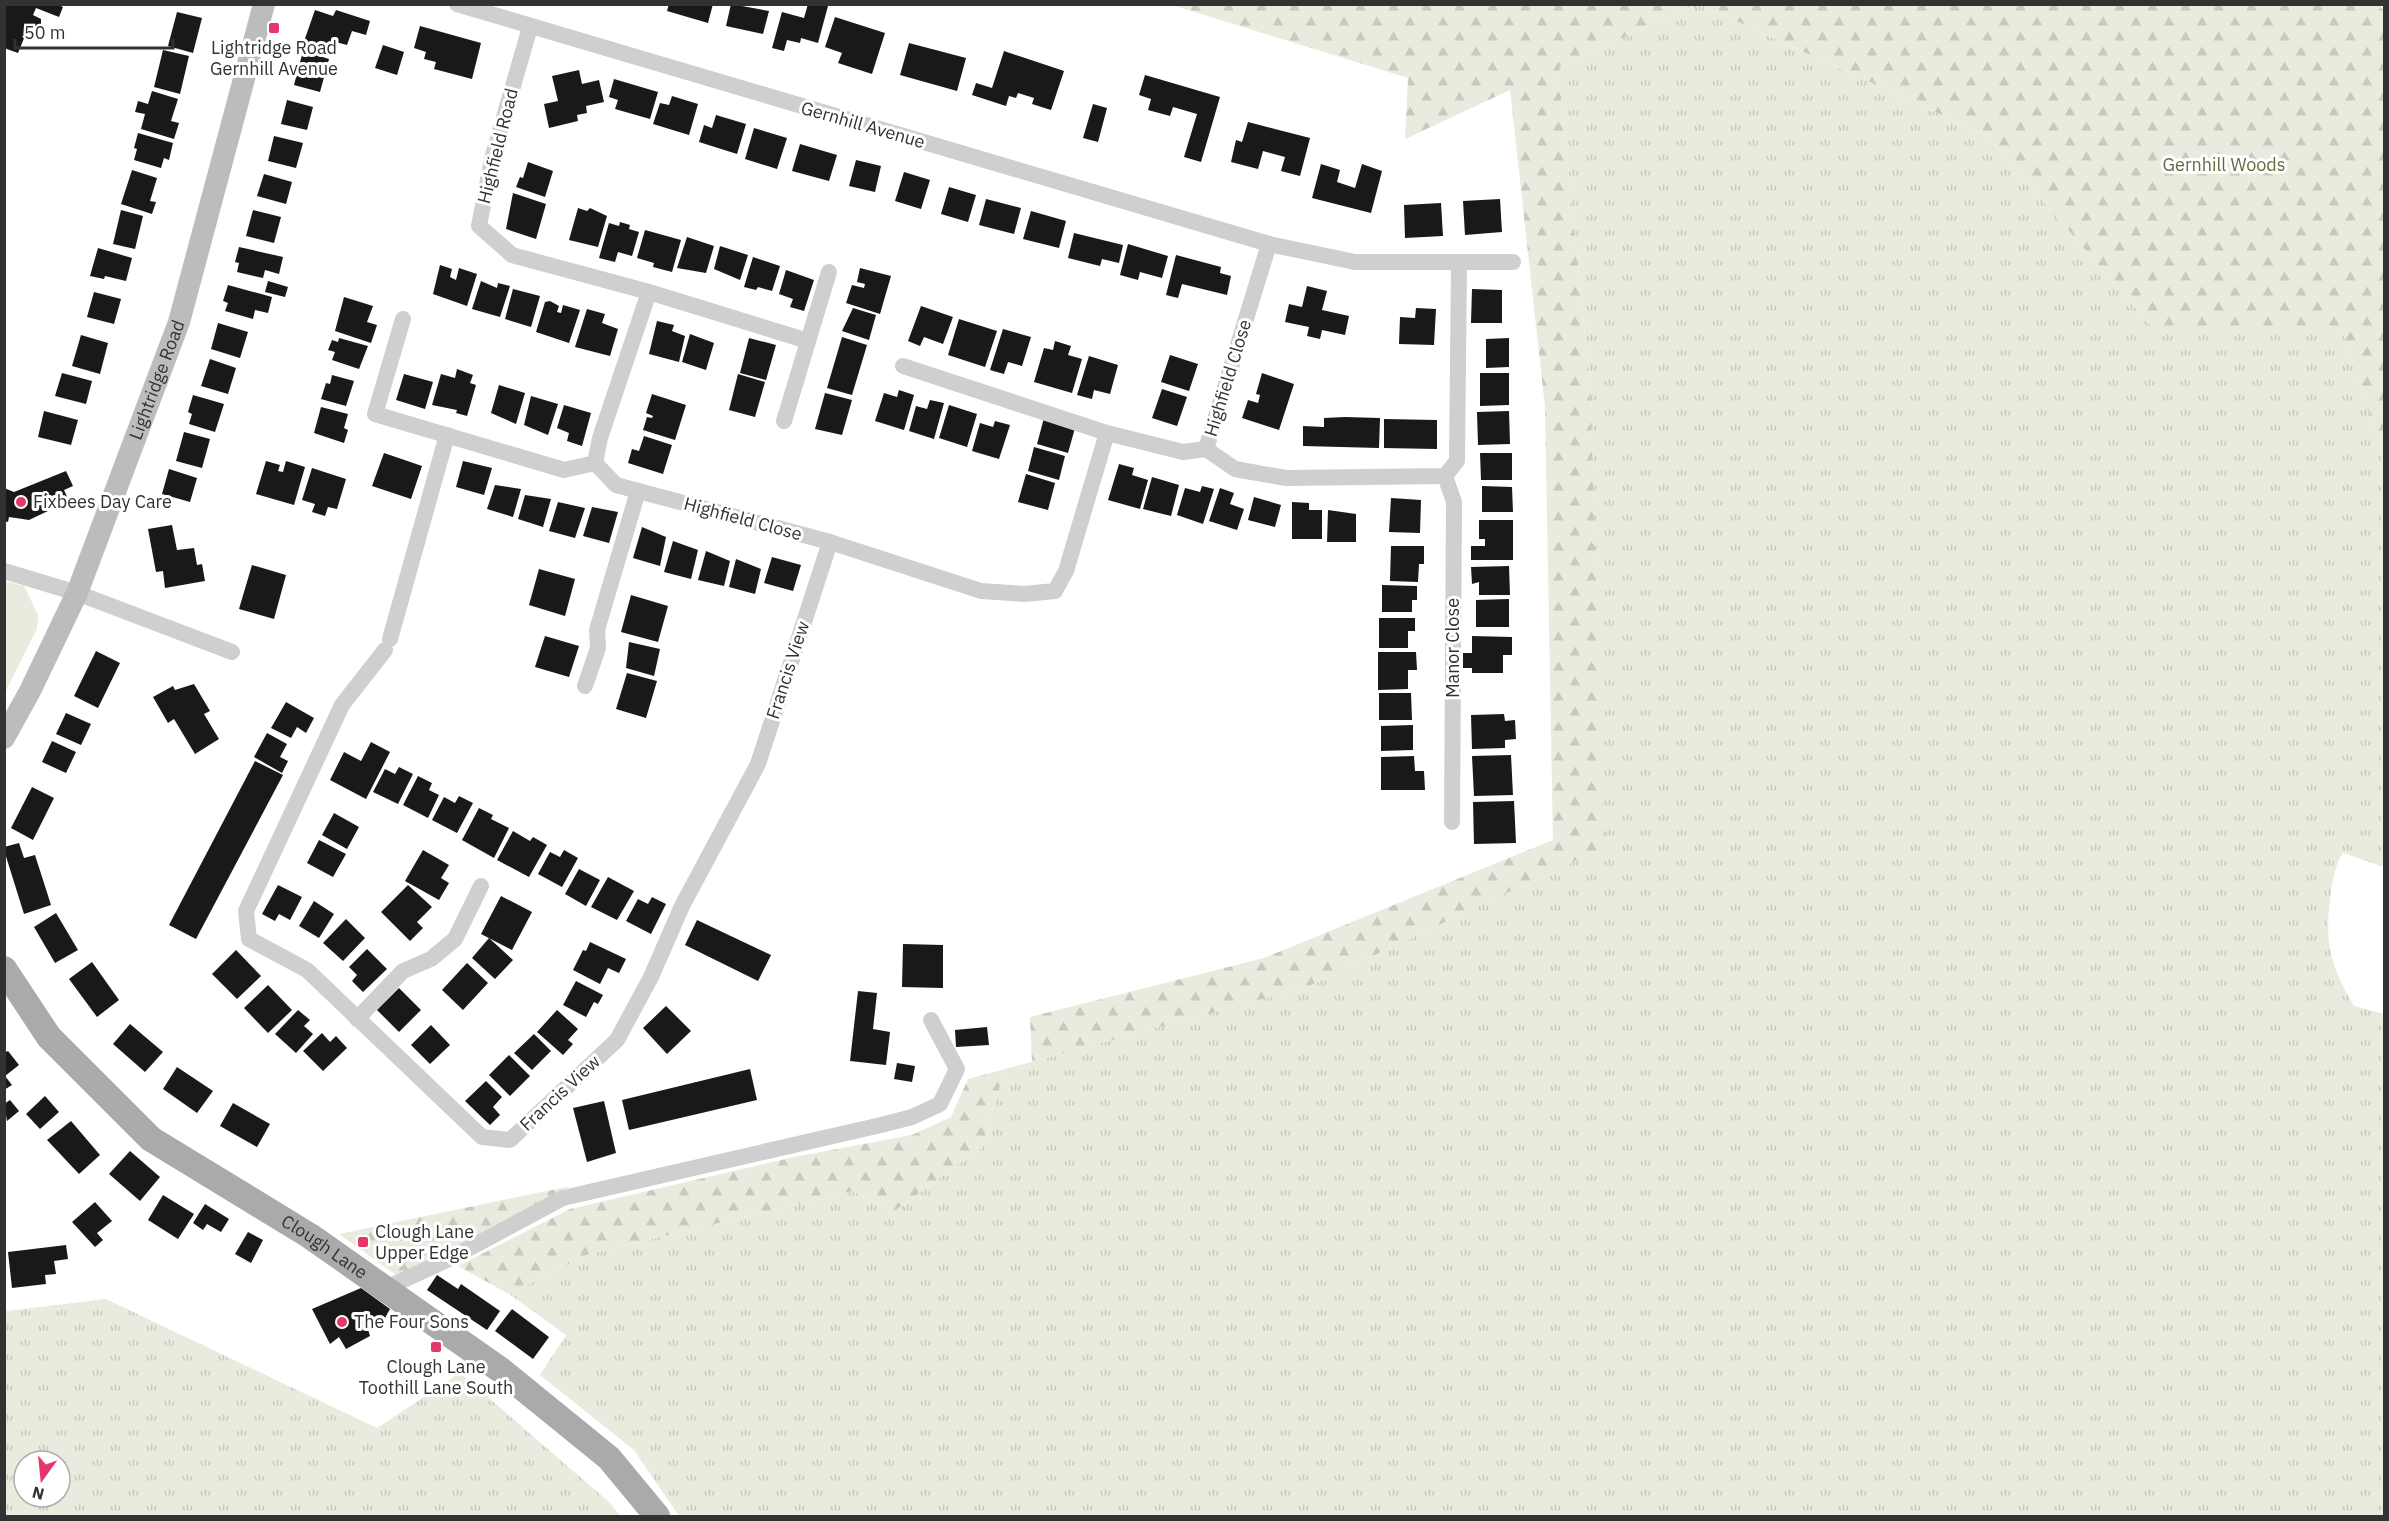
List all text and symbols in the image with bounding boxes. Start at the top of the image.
scale bar [15,12,172,50]
text: 50 m [24,21,66,44]
marker: Lightridge Road Gernhill Avenue [267,21,281,35]
place label: Lightridge Road Gernhill Avenue [210,36,338,80]
street label: Highfield Road [472,86,523,206]
street label: Gernhill Avenue [798,96,928,153]
park label: Gernhill Woods [2162,153,2286,176]
street label: Highfield Close [1199,316,1256,439]
street label: Lightridge Road [124,317,190,443]
place label: Fixbees Day Care [33,490,172,513]
street label: Highfield Close [682,492,805,545]
marker: Fixbees Day Care [14,495,28,509]
street label: Manor Close [1441,598,1464,698]
street label: Francis View [761,618,814,722]
street label: Francis View [515,1049,605,1136]
street label: Clough Lane [277,1209,372,1284]
place label: Clough Lane Upper Edge [375,1220,474,1264]
marker: Clough Lane Upper Edge [356,1235,370,1249]
place label: The Four Sons [354,1310,469,1333]
marker: The Four Sons [335,1315,349,1329]
marker: Clough Lane Toothill Lane South [429,1340,443,1354]
place label: Clough Lane Toothill Lane South [359,1355,513,1399]
north arrow [12,1449,72,1509]
text: N [30,1482,46,1505]

